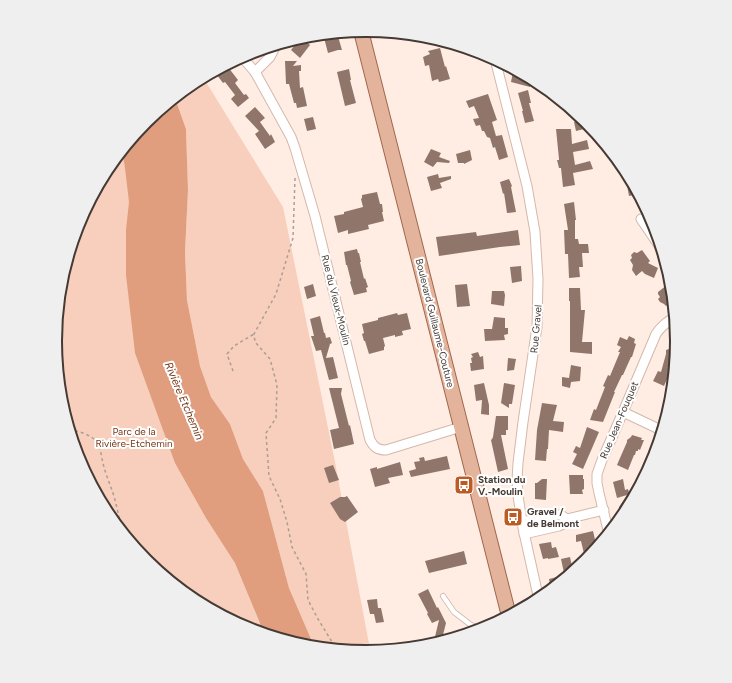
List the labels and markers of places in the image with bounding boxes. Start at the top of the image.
place label: Station du V.-Moulin [478,473,526,498]
bus stop icon: Station du V.-Moulin [453,474,475,496]
place label: Gravel / de Belmont [527,505,579,530]
bus stop icon: Gravel / de Belmont [502,506,524,528]

